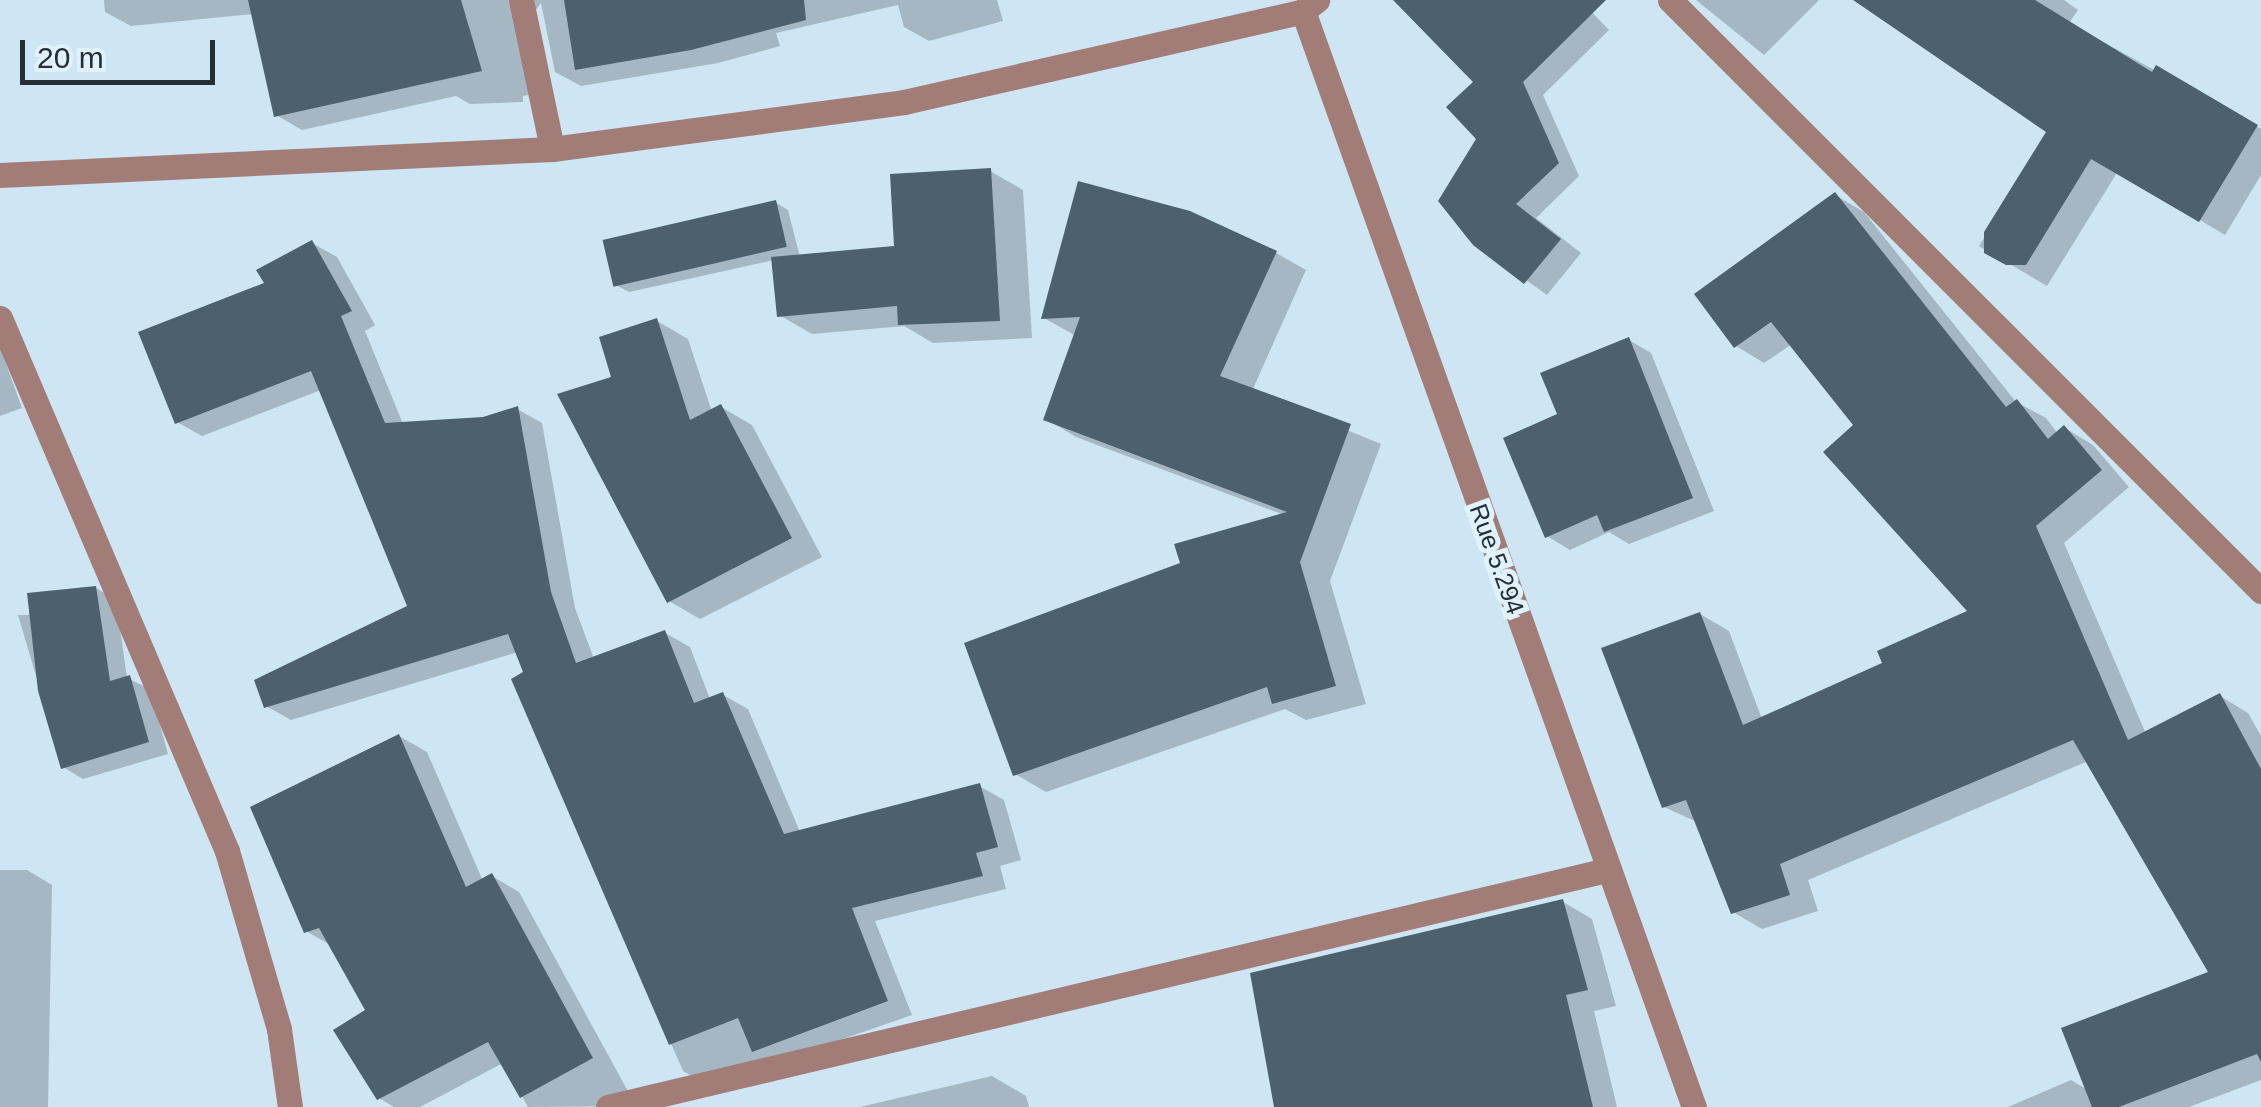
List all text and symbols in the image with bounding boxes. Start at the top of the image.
scale bar [25,20,220,82]
text: 20 m [37,41,104,74]
street label: Rue 5.294 [1463,500,1531,618]

